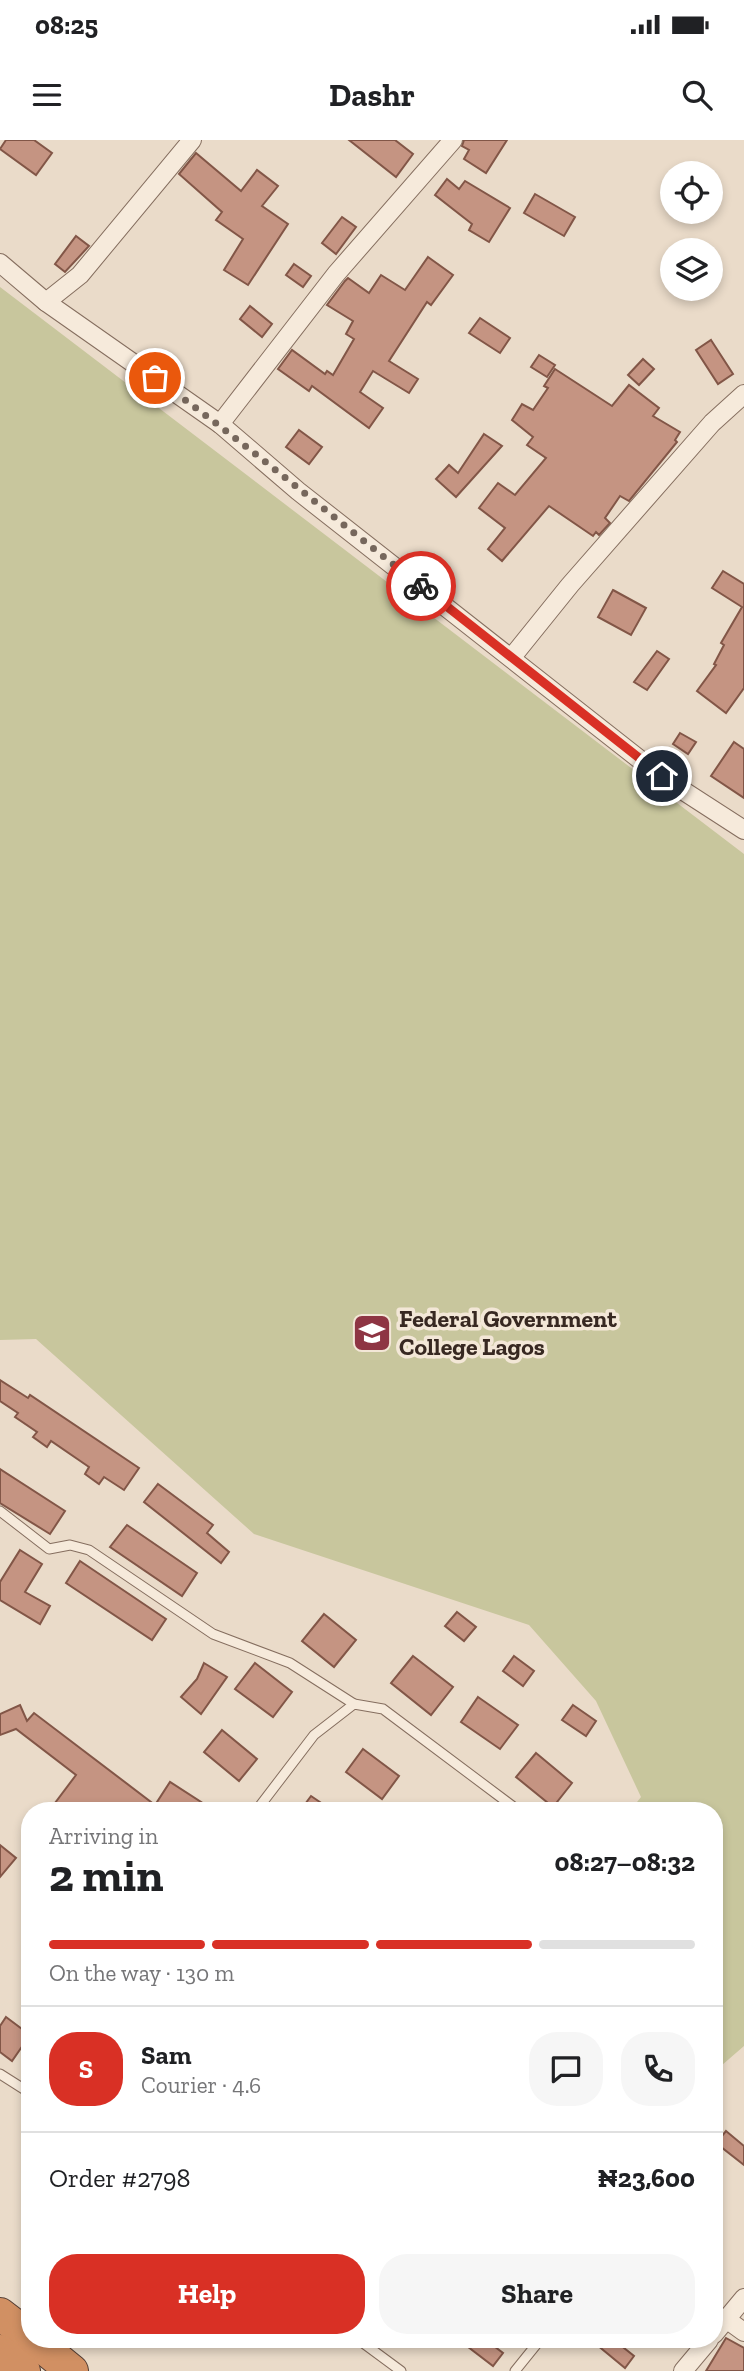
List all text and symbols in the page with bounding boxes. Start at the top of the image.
text: 08:25 [35,9,98,41]
icon: menu [28,76,66,114]
text: Dashr [329,76,415,114]
icon: search [678,76,716,114]
map controls [660,161,723,301]
button: locate [660,161,723,224]
button: layers [660,238,723,301]
pin [125,348,185,408]
icon: bag [136,359,174,397]
courier [386,551,456,621]
icon: bike [402,567,440,605]
pin [632,746,692,806]
icon: home [643,757,681,795]
place label: Federal Government College Lagos [399,1304,617,1361]
school or university icon: Federal Government College Lagos [351,1312,393,1354]
text: Arriving in [49,1822,158,1850]
text: 08:27–08:32 [555,1846,695,1878]
text: 2 min [49,1848,164,1903]
text: On the way · 130 m [49,1959,234,1987]
button: chat [529,2032,603,2106]
button: phone [621,2032,695,2106]
text: Sam [141,2039,191,2071]
text: S [79,2053,93,2085]
text: Courier · 4.6 [141,2071,261,2099]
text: Order #2798 [49,2162,191,2194]
text: ₦23,600 [598,2162,695,2194]
button: Help [49,2254,365,2334]
button: Share [379,2254,695,2334]

